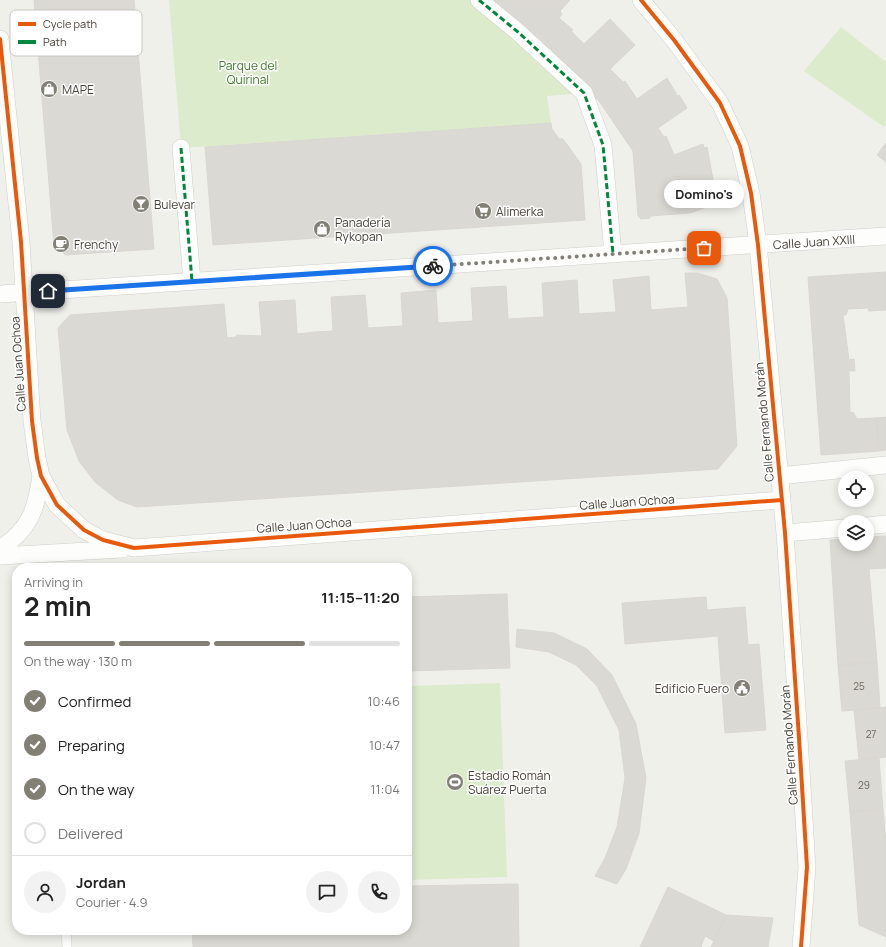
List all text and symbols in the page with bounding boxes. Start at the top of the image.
legend [10,10,142,56]
text: Cycle path [43,16,97,31]
text: Path [43,34,66,49]
park label: Parque del Quirinal [219,57,277,88]
shop icon: MAPE [39,79,59,99]
place label: MAPE [62,81,94,98]
callout: Domino's [664,180,744,208]
text: Domino's [675,185,733,203]
bar icon: Bulevar [131,194,151,214]
place label: Bulevar [154,196,195,213]
supermarket icon: Alimerka [473,201,493,221]
place label: Alimerka [496,203,543,220]
place label: Panadería Rykopan [335,214,390,245]
shop icon: Panadería Rykopan [312,219,332,239]
pin [687,231,721,265]
street label: Calle Juan XXIII [772,231,856,253]
cafe icon: Frenchy [51,234,71,254]
place label: Frenchy [74,236,119,253]
icon: bag [693,237,715,259]
courier [413,246,453,286]
icon: bike [422,255,444,277]
pin [31,274,65,308]
icon: home [37,280,59,302]
street label: Calle Juan Ochoa [6,316,30,412]
street label: Calle Fernando Morán [750,361,778,483]
map controls [838,471,874,551]
button: locate [838,471,874,507]
street label: Calle Juan Ochoa [579,490,675,514]
street label: Calle Juan Ochoa [256,513,352,537]
button: layers [838,515,874,551]
text: Arriving in [24,573,83,591]
text: 11:15–11:20 [321,587,400,608]
text: 2 min [24,588,92,624]
text: On the way · 130 m [24,652,132,670]
public building icon: Edificio Fuero [732,678,752,698]
house number: 25 [853,679,865,693]
place label: Edificio Fuero [655,680,729,697]
street label: Calle Fernando Morán [776,685,802,805]
icon: check [24,690,46,712]
text: Confirmed [58,691,131,712]
text: 10:46 [367,692,400,710]
house number: 27 [866,727,876,741]
icon: check [24,734,46,756]
text: Preparing [58,735,125,756]
text: 10:47 [369,736,400,754]
place label: Estadio Román Suárez Puerta [468,767,551,798]
sports icon: Estadio Román Suárez Puerta [445,772,465,792]
icon: check [24,778,46,800]
house number: 29 [858,778,870,792]
text: On the way [58,779,134,800]
text: 11:04 [370,780,400,798]
text: Delivered [58,823,123,844]
button: person [24,871,66,913]
button: chat [306,871,348,913]
button: phone [358,871,400,913]
text: Jordan [76,872,126,893]
text: Courier · 4.9 [76,893,148,911]

